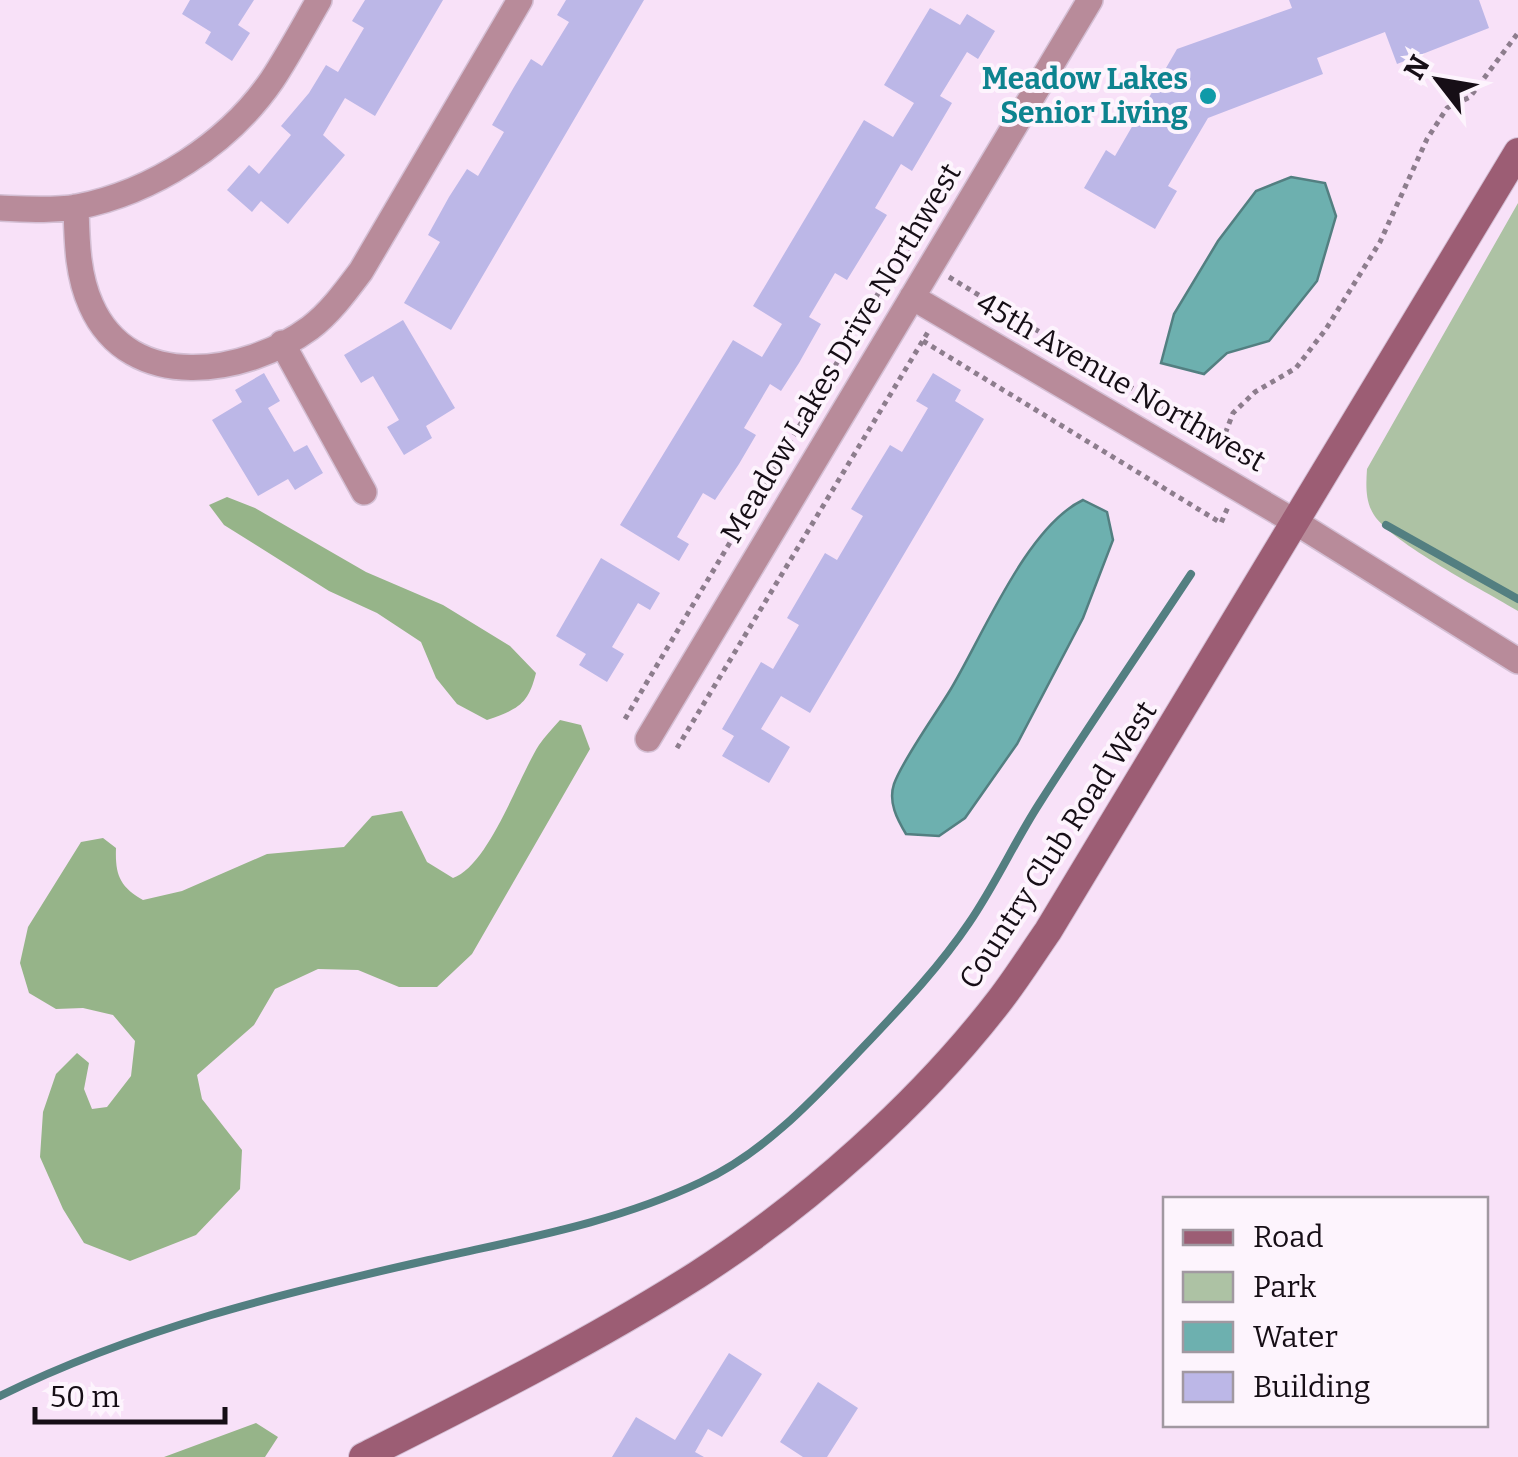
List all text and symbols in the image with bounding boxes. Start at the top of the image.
north arrow [1388,30,1488,130]
text: N [1397,50,1437,85]
place label: Meadow Lakes Senior Living [982,61,1188,131]
marker: Meadow Lakes Senior Living [1197,85,1219,107]
street label: Meadow Lakes Drive Northwest [713,157,969,549]
street label: 45th Avenue Northwest [970,285,1272,480]
street label: Country Club Road West [952,694,1165,996]
legend [1163,1197,1488,1427]
text: Road [1253,1219,1324,1255]
text: Park [1253,1269,1316,1305]
text: Water [1253,1319,1338,1355]
scale bar [35,1362,225,1424]
text: Building [1253,1369,1371,1405]
text: 50 m [50,1379,120,1415]

